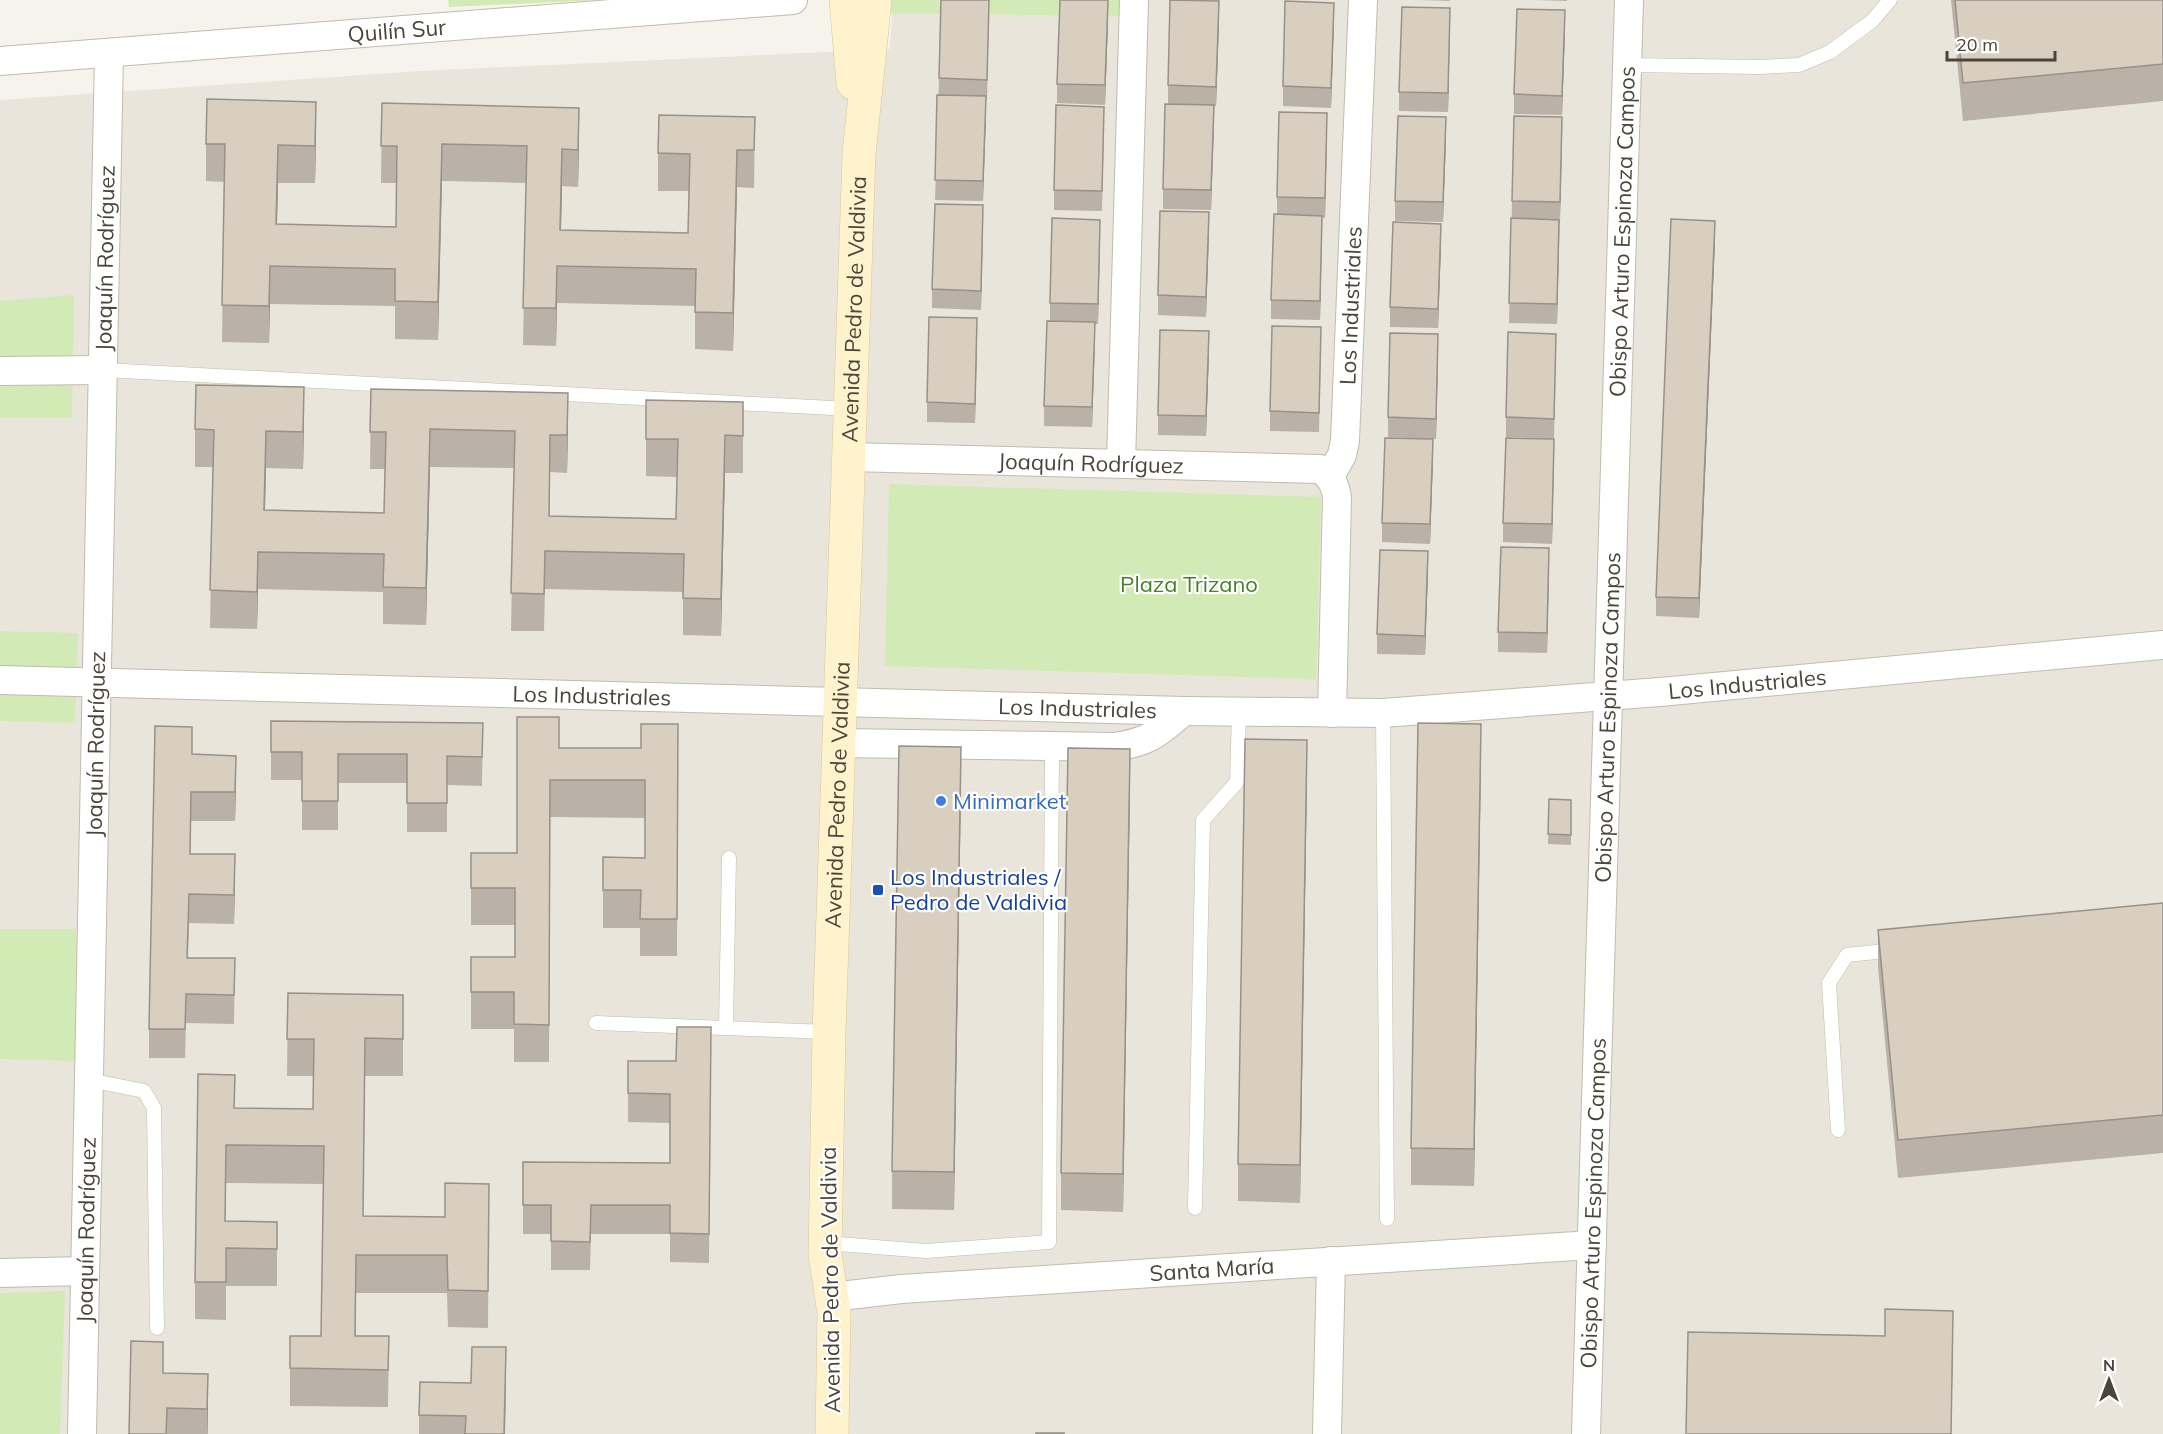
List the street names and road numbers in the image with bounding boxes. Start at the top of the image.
street label: Quilín Sur [347,13,447,48]
street label: Obispo Arturo Espinoza Campos [1603,66,1641,397]
street label: Joaquín Rodríguez [89,165,121,352]
street label: Avenida Pedro de Valdivia [835,175,872,443]
street label: Los Industriales [1333,226,1368,385]
street label: Joaquín Rodríguez [998,447,1184,480]
street label: Obispo Arturo Espinoza Campos [1589,552,1626,883]
street label: Joaquín Rodríguez [80,651,111,837]
street label: Avenida Pedro de Valdivia [819,661,856,929]
street label: Los Industriales [1667,663,1828,705]
street label: Los Industriales [512,679,672,712]
street label: Los Industriales [998,692,1157,724]
street label: Obispo Arturo Espinoza Campos [1574,1037,1612,1369]
street label: Joaquín Rodríguez [70,1137,102,1323]
street label: Avenida Pedro de Valdivia [814,1147,846,1413]
street label: Santa María [1149,1251,1275,1287]

